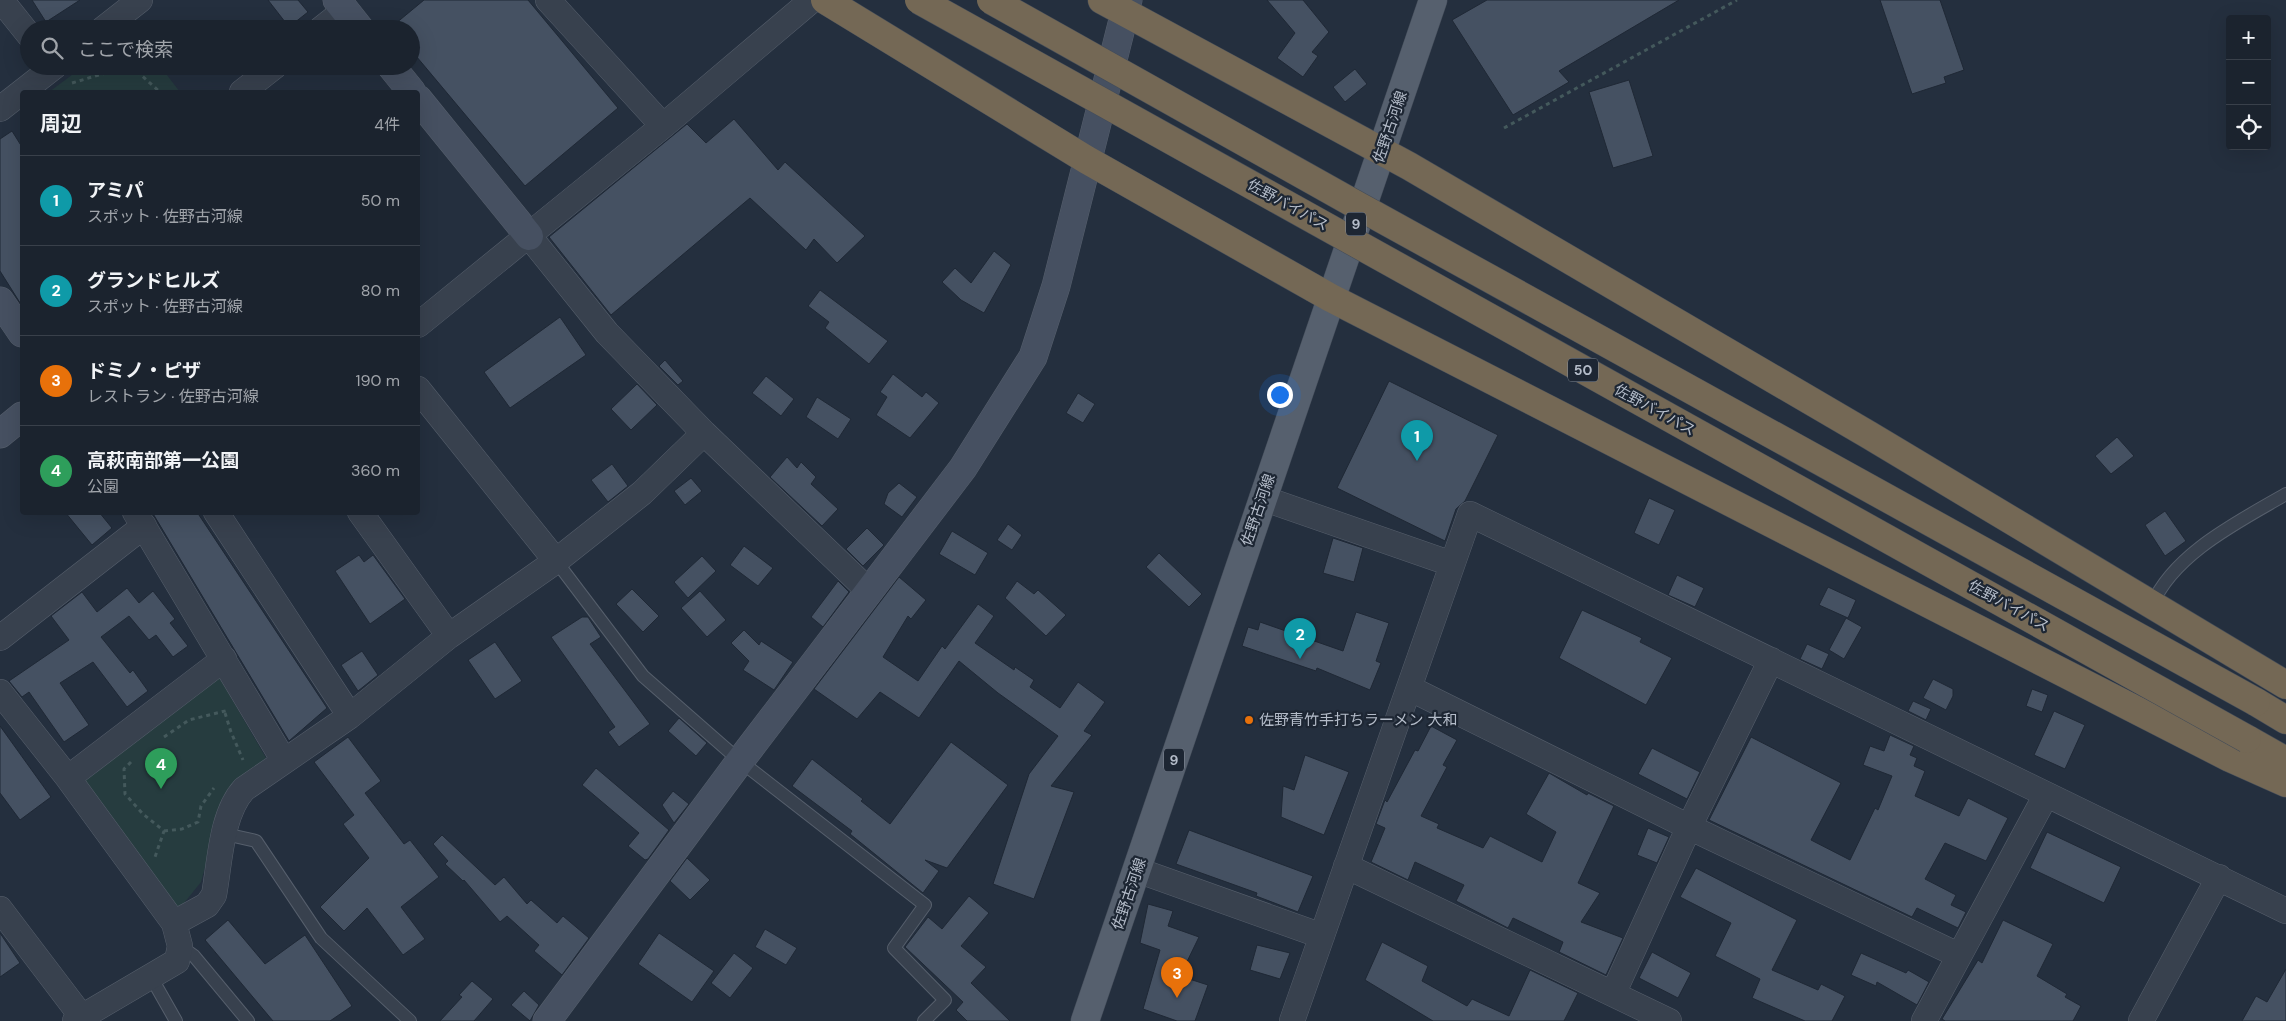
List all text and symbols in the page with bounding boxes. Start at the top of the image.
map controls [2226,15,2271,150]
button: + [2226,15,2271,60]
search box [20,20,420,75]
icon: search [38,34,66,62]
text: ここで検索 [78,37,173,62]
button: − [2226,60,2271,105]
street label: 佐野古河線 [1368,88,1412,166]
button: locate [2226,105,2271,150]
text: 周辺 [40,110,82,138]
text: 4件 [374,114,400,135]
street label: 佐野バイパス [1244,175,1332,235]
text: アミパ [87,178,144,203]
text: 1 [53,190,59,211]
text: 50 m [361,190,400,211]
text: スポット · 佐野古河線 [87,206,243,227]
road number: 9 [1346,212,1366,235]
text: グランドヒルズ [87,268,220,293]
text: 2 [51,280,61,301]
text: 80 m [361,280,400,301]
text: スポット · 佐野古河線 [87,296,243,317]
text: ドミノ・ピザ [87,358,201,383]
road number: 50 [1568,358,1598,382]
text: 3 [51,370,61,391]
text: 190 m [356,370,400,391]
street label: 佐野バイパス [1611,380,1699,440]
your location [1267,382,1293,408]
text: レストラン · 佐野古河線 [87,386,259,407]
pin: 1 [1401,420,1433,461]
text: 高萩南部第一公園 [87,448,239,473]
text: 4 [51,460,61,481]
text: 360 m [351,460,400,481]
street label: 佐野古河線 [1236,471,1280,549]
text: 公園 [87,476,119,497]
street label: 佐野バイパス [1965,576,2053,636]
pin: 2 [1284,618,1316,659]
place label: 佐野青竹手打ちラーメン 大和 [1259,710,1457,730]
marker: 佐野青竹手打ちラーメン 大和 [1243,714,1255,726]
pin: 4 [145,748,177,789]
road number: 9 [1164,748,1184,772]
street label: 佐野古河線 [1107,855,1151,933]
pin: 3 [1161,957,1193,998]

